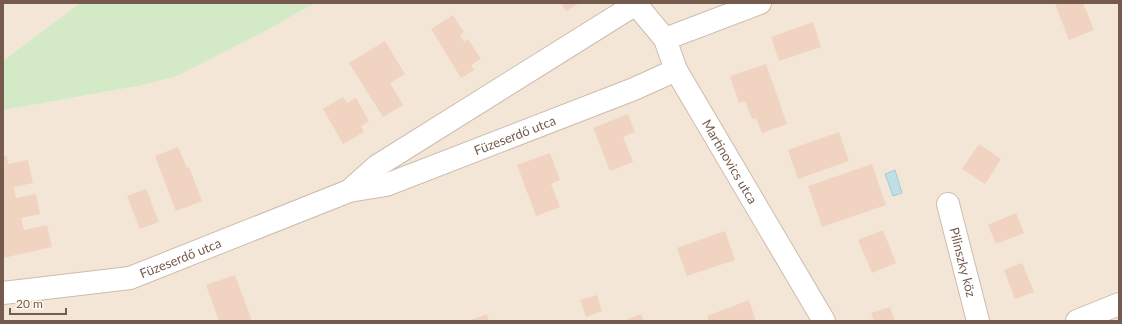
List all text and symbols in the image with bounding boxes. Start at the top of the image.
street label: Füzeserdő utca [472,112,558,158]
street label: Martinovics utca [699,116,761,207]
street label: Pilinszky köz [946,225,980,299]
street label: Füzeserdő utca [137,235,223,281]
scale bar [10,290,66,316]
text: 20 m [16,296,43,311]

